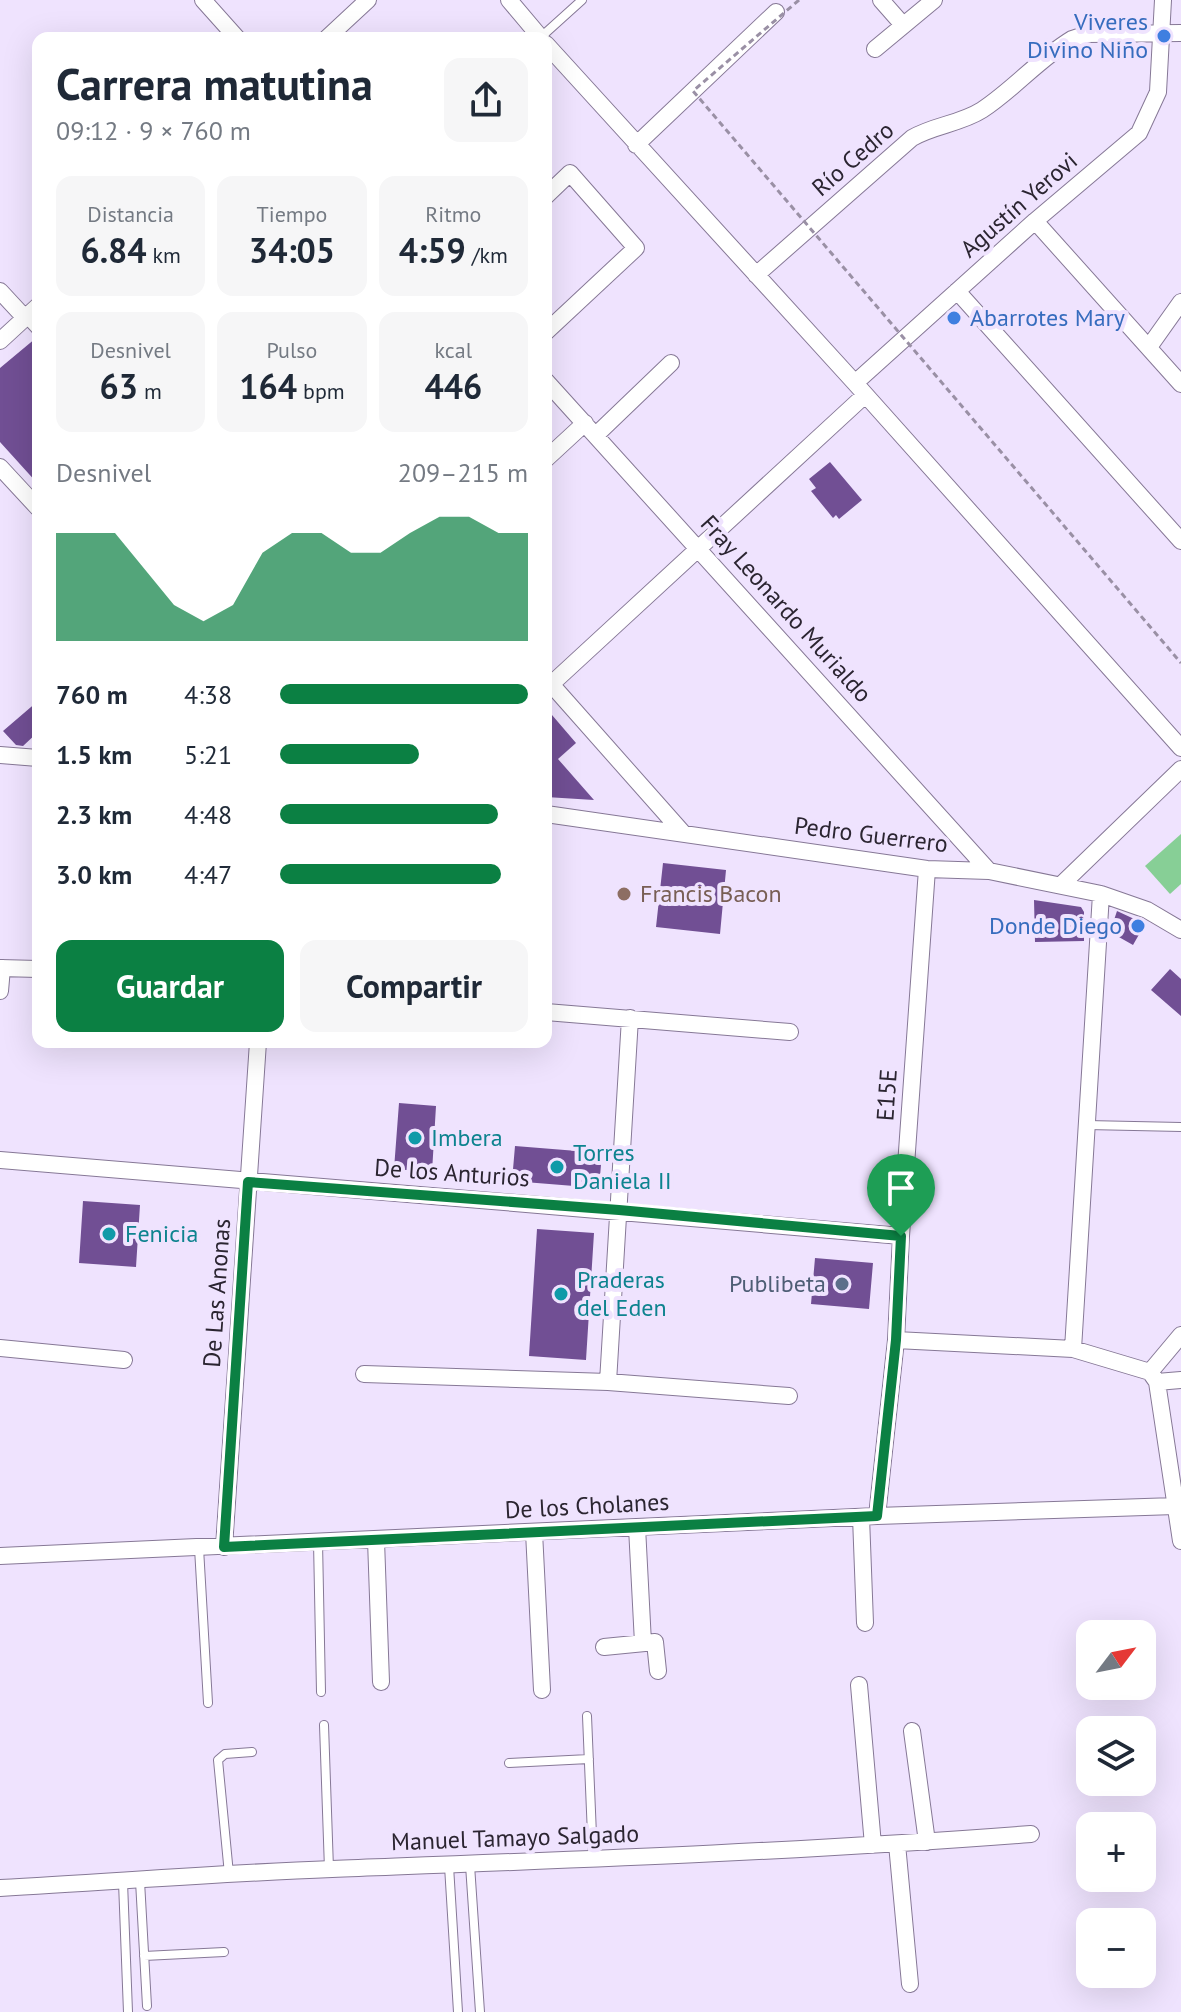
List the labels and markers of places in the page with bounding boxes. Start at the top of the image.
place label: Viveres Divino Niño [1027,6,1148,65]
marker: Viveres Divino Niño [1155,27,1173,45]
place label: Abarrotes Mary [970,302,1125,333]
marker: Abarrotes Mary [945,309,963,327]
place label: Francis Bacon [640,878,782,909]
marker: Francis Bacon [615,885,633,903]
place label: Donde Diego [989,910,1122,941]
marker: Donde Diego [1129,917,1147,935]
place label: Imbera [431,1122,503,1153]
marker: Imbera [406,1129,424,1147]
place label: Torres Daniela II [573,1137,672,1196]
pin [867,1154,935,1236]
marker: Torres Daniela II [548,1158,566,1176]
place label: Fenicia [125,1218,198,1249]
marker: Fenicia [100,1225,118,1243]
place label: Praderas del Eden [577,1264,667,1323]
place label: Publibeta [729,1268,826,1299]
marker: Publibeta [833,1275,851,1293]
marker: Praderas del Eden [552,1285,570,1303]

